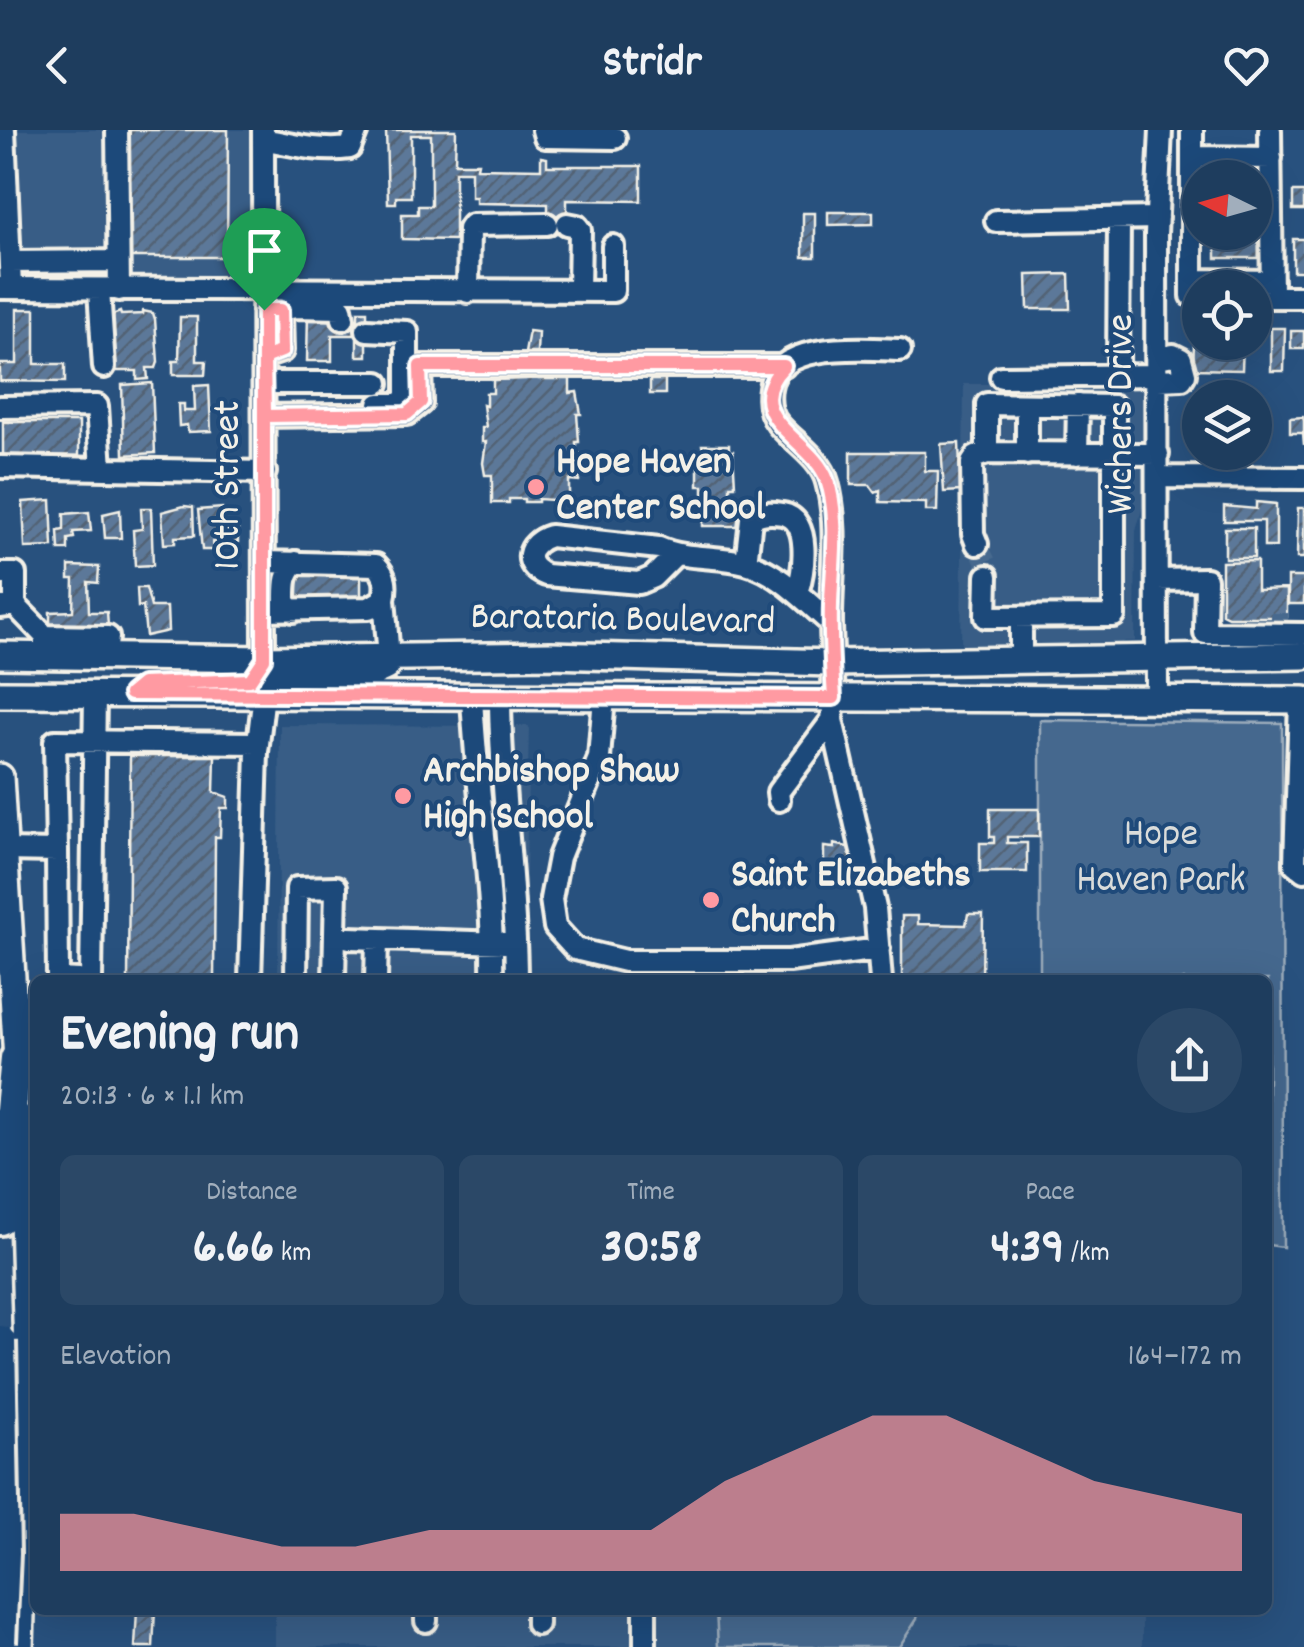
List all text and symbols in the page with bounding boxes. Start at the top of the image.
text: Stridr [602,33,702,97]
icon: back [30,38,85,93]
icon: heart [1219,38,1274,93]
north arrow [1182,160,1272,250]
map controls [1182,160,1272,470]
pin [222,208,307,311]
icon: arrive [237,223,292,278]
button: locate [1182,270,1272,360]
street label: Wichers Drive [1095,314,1152,514]
button: layers [1182,380,1272,470]
street label: 10th Street [202,400,259,570]
place label: Hope Haven Center School [556,436,766,539]
marker: Hope Haven Center School [525,476,547,498]
street label: Barataria Boulevard [470,591,776,653]
place label: Archbishop Shaw High School [423,745,680,848]
marker: Archbishop Shaw High School [392,785,414,807]
park label: Hope Haven Park [1076,808,1246,911]
place label: Saint Elizabeths Church [731,849,971,952]
marker: Saint Elizabeths Church [700,889,722,911]
text: Evening run [60,998,299,1077]
button: share [1137,1008,1242,1113]
text: 20:13 · 6 × 1.1 km [60,1075,245,1121]
text: Distance [206,1174,298,1214]
text: Time [627,1174,675,1214]
text: Pace [1025,1174,1075,1214]
text: 6.66 [193,1214,274,1286]
text: 30:58 [601,1214,701,1286]
text: 4:39 [990,1214,1065,1286]
text: km [274,1235,311,1275]
text: /km [1065,1235,1110,1275]
text: Elevation [60,1335,171,1381]
text: 164–172 m [1128,1335,1242,1381]

